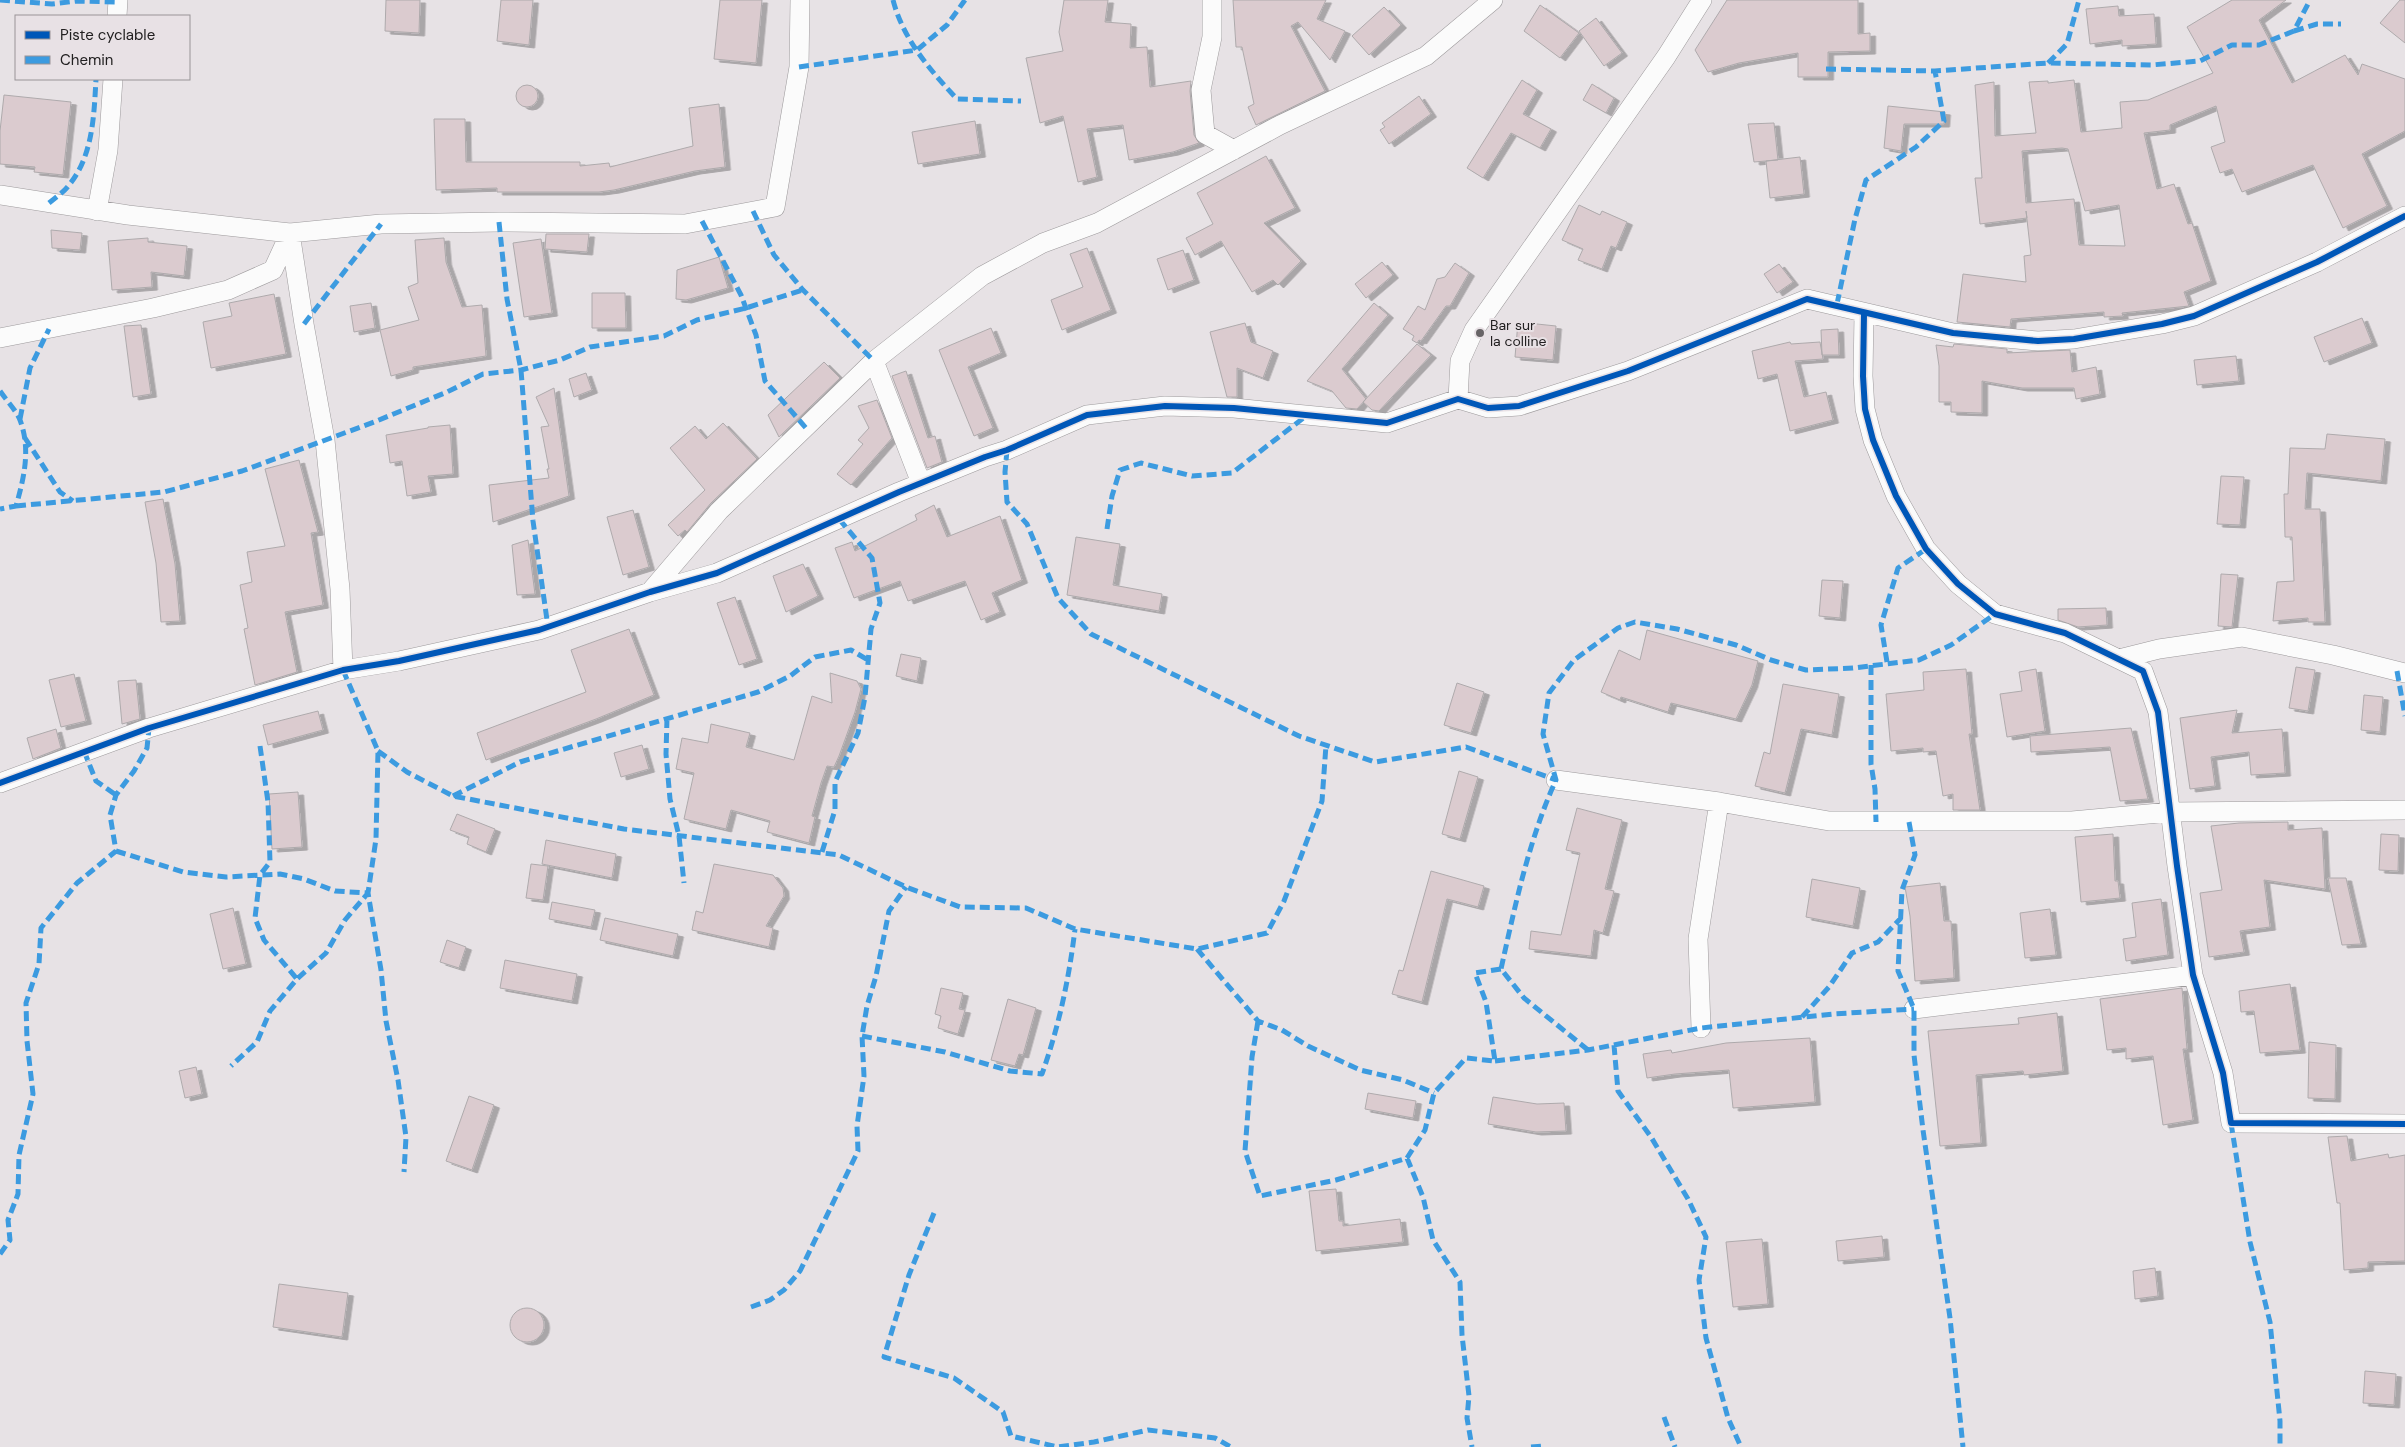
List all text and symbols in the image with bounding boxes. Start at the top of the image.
legend [15,15,190,80]
text: Piste cyclable [60,25,155,45]
text: Chemin [60,50,113,70]
place label: Bar sur la colline [1490,316,1546,350]
marker: Bar sur la colline [1474,327,1486,339]

